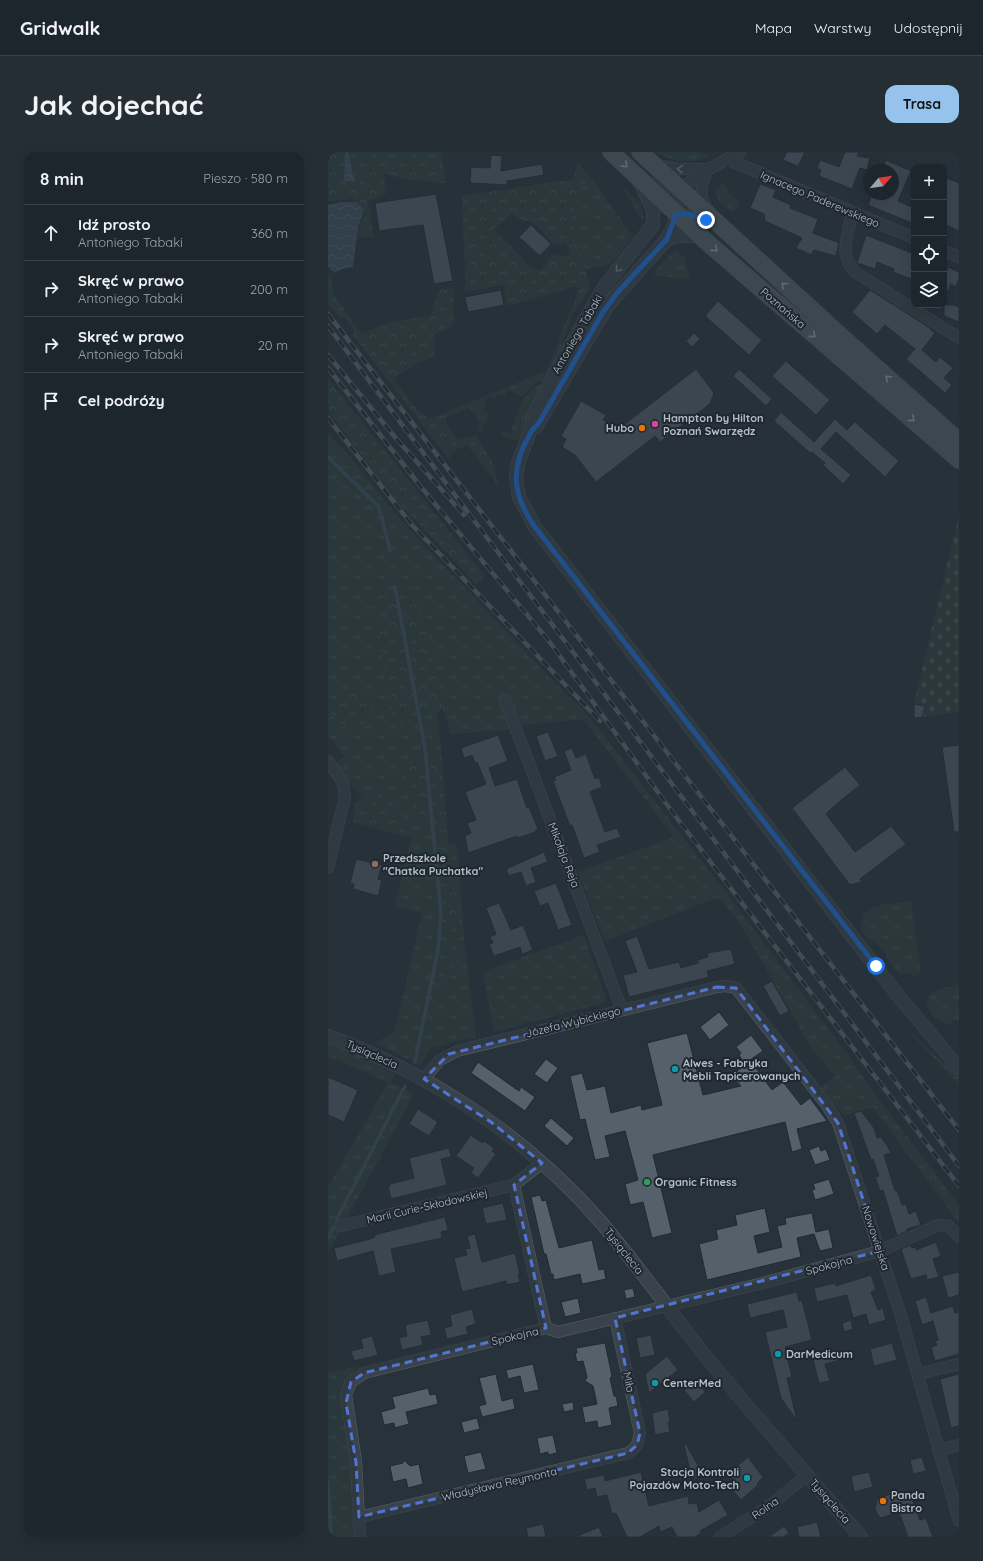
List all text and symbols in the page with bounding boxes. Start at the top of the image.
text: Gridwalk [20,16,100,40]
text: Mapa [755,19,792,37]
text: Warstwy [814,19,872,37]
text: Udostępnij [894,19,963,37]
button: Trasa [885,85,959,123]
text: Jak dojechać [24,87,203,122]
one-way arrow [620,160,628,168]
north arrow [863,164,899,200]
map controls [911,164,947,308]
button: + [911,164,947,200]
one-way arrow [677,165,683,174]
text: 8 min [40,168,84,189]
street label: Ignacego Paderewskiego [758,168,882,231]
text: Pieszo · 580 m [203,170,288,186]
button: − [911,200,947,236]
route end [697,211,715,229]
text: Idź prosto [78,215,151,234]
icon: ahead [40,222,62,244]
text: 360 m [251,225,288,241]
text: Antoniego Tabaki [78,234,183,250]
button: locate [911,236,947,272]
one-way arrow [711,245,718,252]
one-way arrow [616,265,623,272]
text: Skręć w prawo [78,271,184,290]
button: layers [911,272,947,308]
icon: right [40,278,62,300]
text: 200 m [250,281,288,297]
one-way arrow [782,282,789,289]
street label: Poznańska [758,285,808,331]
text: Antoniego Tabaki [78,290,183,306]
street label: Antoniego Tabaki [549,292,605,376]
text: Skręć w prawo [78,327,184,346]
one-way arrow [809,330,816,337]
icon: right [40,334,62,356]
text: 20 m [258,337,288,353]
text: Antoniego Tabaki [78,346,183,362]
one-way arrow [885,375,893,382]
icon: arrive [40,390,62,412]
text: Cel podróży [78,391,165,410]
place label: Hampton by Hilton Poznań Swarzędz [663,411,764,438]
one-way arrow [907,415,915,422]
marker: Hampton by Hilton Poznań Swarzędz [650,419,660,429]
place label: Hubo [606,421,634,435]
marker: Hubo [637,423,647,433]
street label: Mikołaja Reja [545,820,583,890]
place label: Przedszkole "Chatka Puchatka" [383,851,483,878]
marker: Przedszkole "Chatka Puchatka" [370,859,380,869]
route start [867,957,885,975]
street label: Józefa Wybickiego [524,1003,622,1041]
street label: Tysiąclecia [344,1036,400,1072]
place label: Alwes - Fabryka Mebli Tapicerowanych [683,1056,800,1083]
marker: Alwes - Fabryka Mebli Tapicerowanych [670,1064,680,1074]
place label: Organic Fitness [655,1175,737,1189]
marker: Organic Fitness [642,1177,652,1187]
street label: Marii Curie-Skłodowskiej [365,1185,489,1227]
street label: Nowowiejska [859,1204,893,1272]
street label: Tysiąclecia [602,1225,646,1277]
street label: Spokojna [804,1252,854,1278]
street label: Spokojna [490,1324,540,1348]
place label: DarMedicum [786,1347,853,1361]
marker: DarMedicum [773,1349,783,1359]
street label: Miła [620,1370,638,1394]
place label: CenterMed [663,1376,721,1390]
marker: CenterMed [650,1378,660,1388]
street label: Władysława Reymonta [440,1464,558,1504]
place label: Stacja Kontroli Pojazdów Moto-Tech [629,1465,739,1492]
marker: Stacja Kontroli Pojazdów Moto-Tech [742,1473,752,1483]
street label: Tysiąclecia [807,1476,853,1526]
place label: Panda Bistro [891,1488,925,1515]
street label: Rolna [749,1494,781,1522]
marker: Panda Bistro [878,1496,888,1506]

